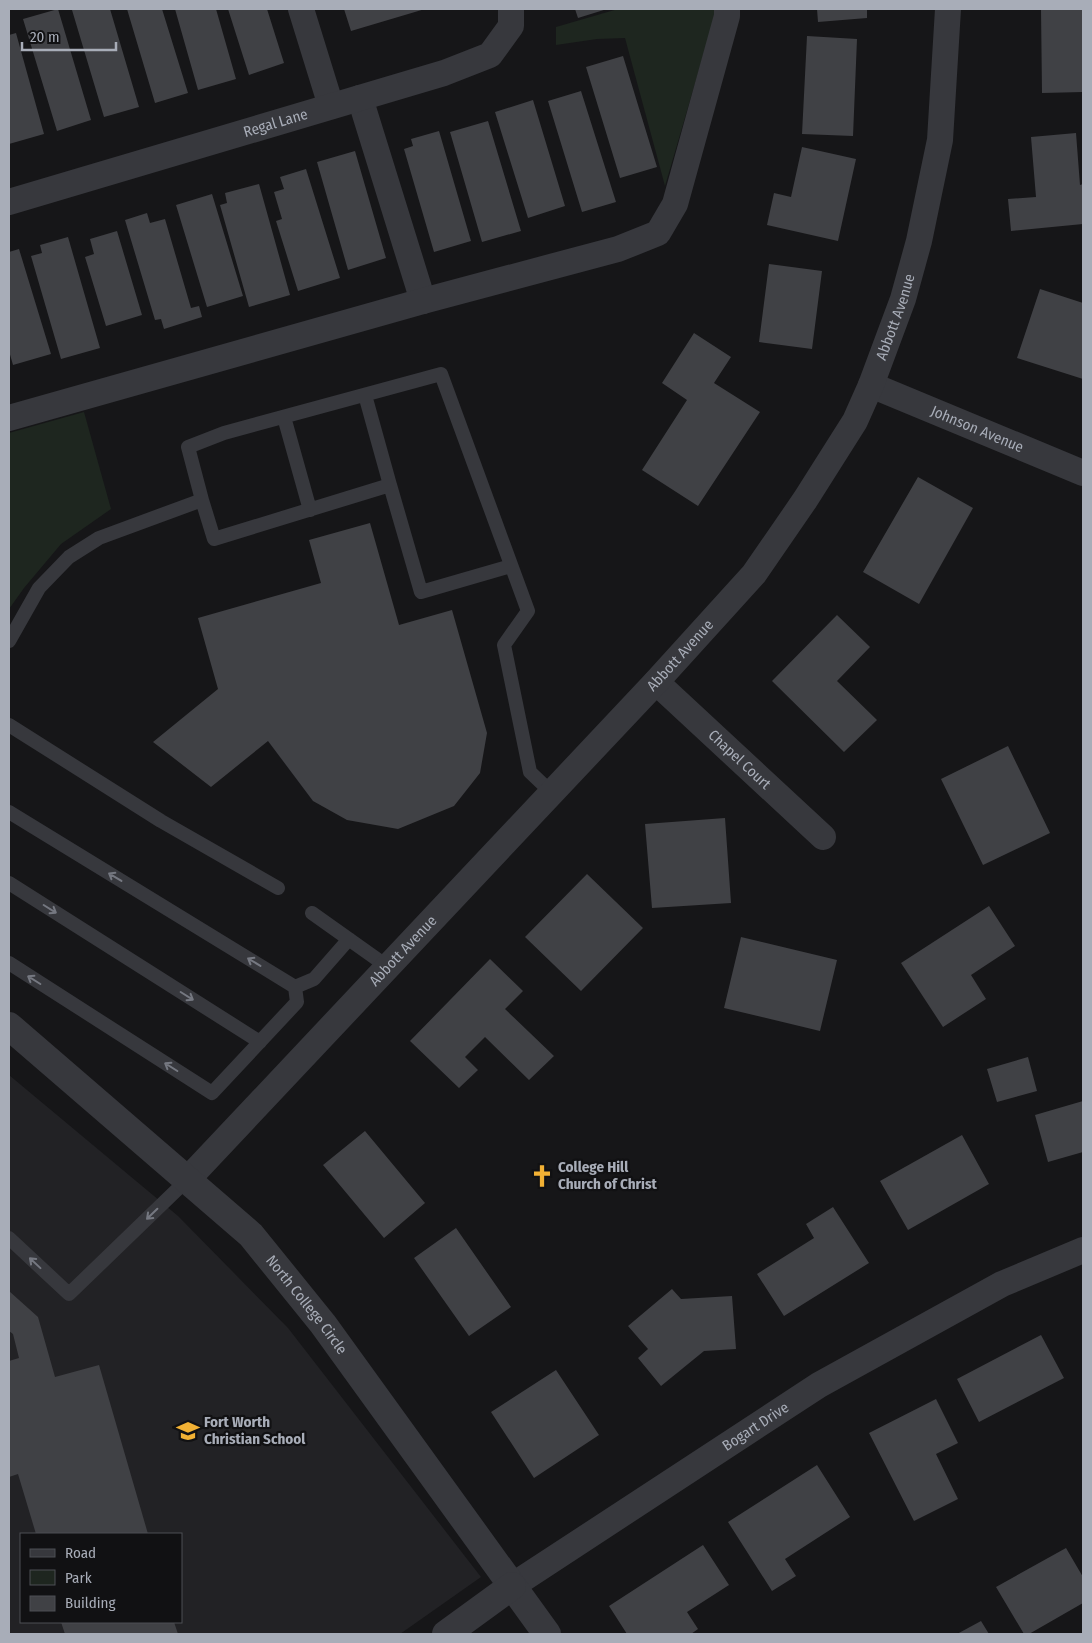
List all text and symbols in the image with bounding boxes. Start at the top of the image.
scale bar [22,20,116,52]
text: 20 m [30,28,60,46]
street label: Regal Lane [241,105,310,141]
street label: Abbott Avenue [872,272,919,363]
street label: Johnson Avenue [928,402,1026,456]
street label: Abbott Avenue [643,616,717,695]
street label: Chapel Court [705,726,775,793]
one-way arrow [108,872,122,882]
one-way arrow [43,904,57,915]
street label: Abbott Avenue [365,912,440,990]
one-way arrow [247,956,261,966]
one-way arrow [28,974,42,984]
one-way arrow [180,991,194,1001]
one-way arrow [165,1061,179,1071]
place label: College Hill Church of Christ [558,1158,658,1193]
church icon: College Hill Church of Christ [529,1163,555,1189]
one-way arrow [146,1208,159,1220]
street label: North College Circle [262,1252,351,1358]
one-way arrow [28,1257,41,1269]
street label: Bogart Drive [719,1398,792,1455]
place label: Fort Worth Christian School [204,1413,306,1448]
school or university icon: Fort Worth Christian School [175,1418,201,1444]
legend [20,1533,182,1623]
text: Road [65,1544,96,1562]
text: Park [65,1569,92,1587]
text: Building [65,1594,116,1612]

